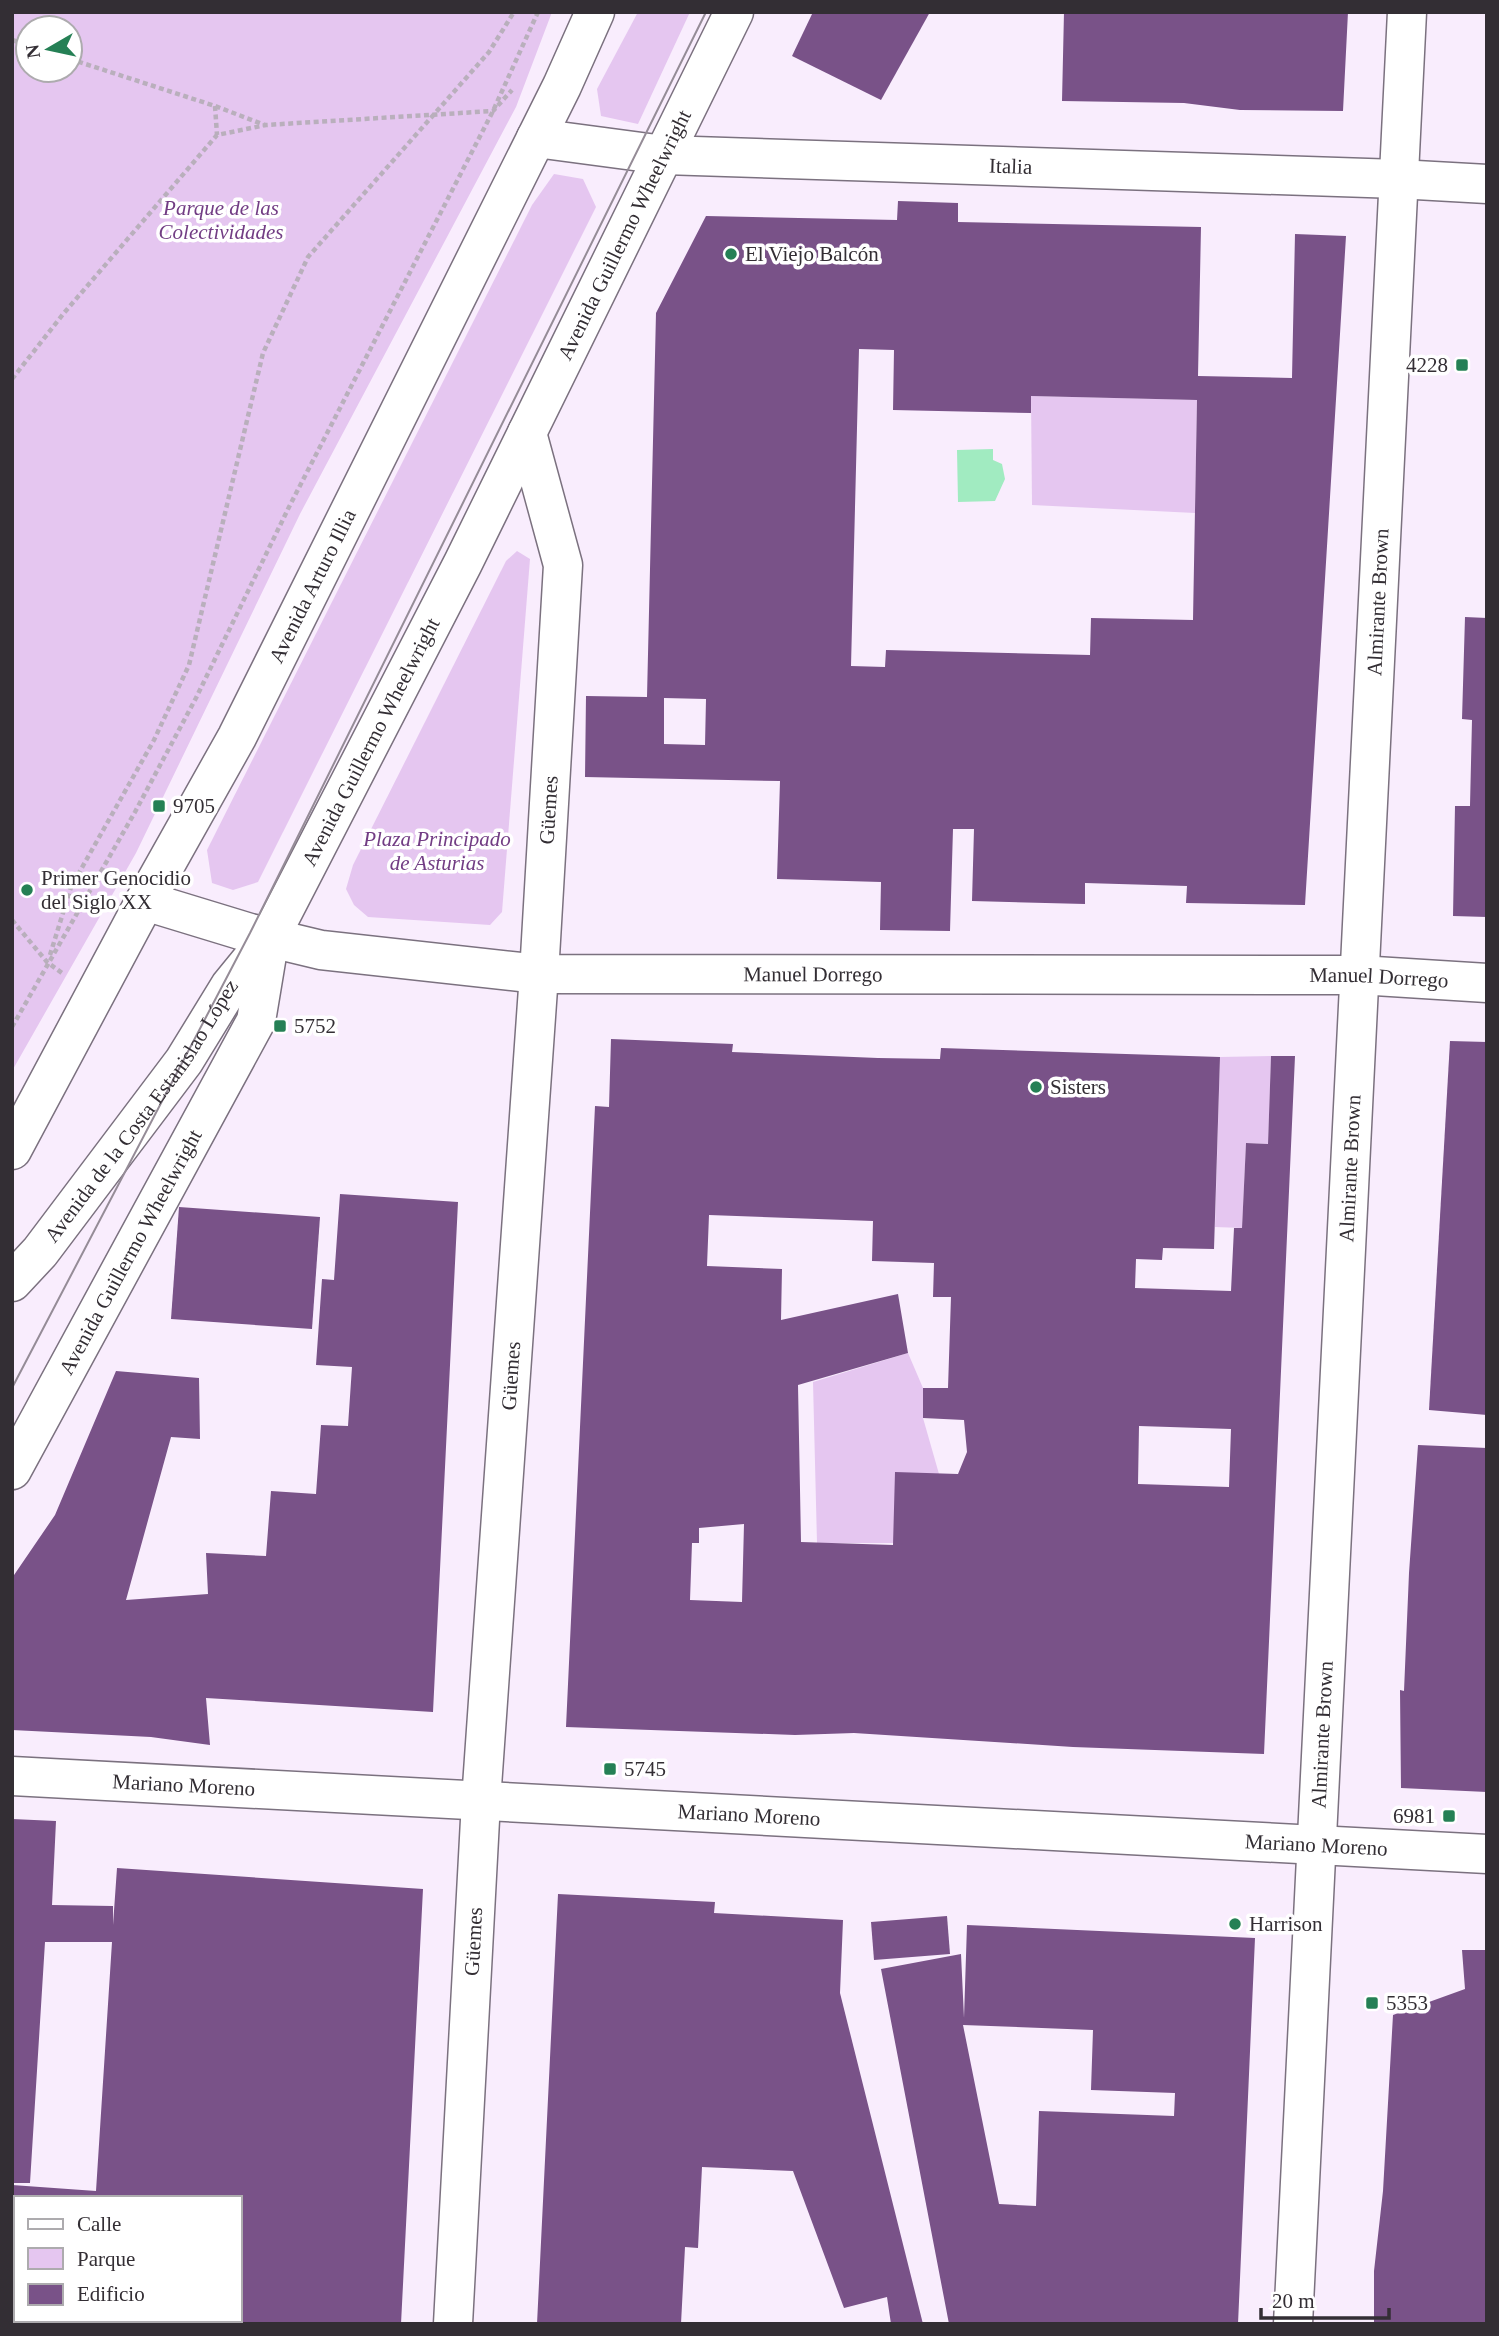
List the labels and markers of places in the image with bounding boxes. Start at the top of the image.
place label: El Viejo Balcón [745,242,879,266]
marker: El Viejo Balcón [723,246,739,262]
place label: 4228 [1406,353,1448,377]
marker: 4228 [1454,357,1470,373]
place label: 9705 [173,794,215,818]
marker: 9705 [151,798,167,814]
place label: Primer Genocidio del Siglo XX [41,866,191,914]
marker: Primer Genocidio del Siglo XX [19,882,35,898]
place label: 5752 [294,1014,336,1038]
marker: 5752 [272,1018,288,1034]
place label: Sisters [1050,1075,1106,1099]
marker: Sisters [1028,1079,1044,1095]
place label: 5745 [624,1757,666,1781]
marker: 5745 [602,1761,618,1777]
place label: 6981 [1393,1804,1435,1828]
marker: 6981 [1441,1808,1457,1824]
place label: Harrison [1249,1912,1323,1936]
marker: Harrison [1227,1916,1243,1932]
place label: 5353 [1386,1991,1428,2015]
marker: 5353 [1364,1995,1380,2011]

